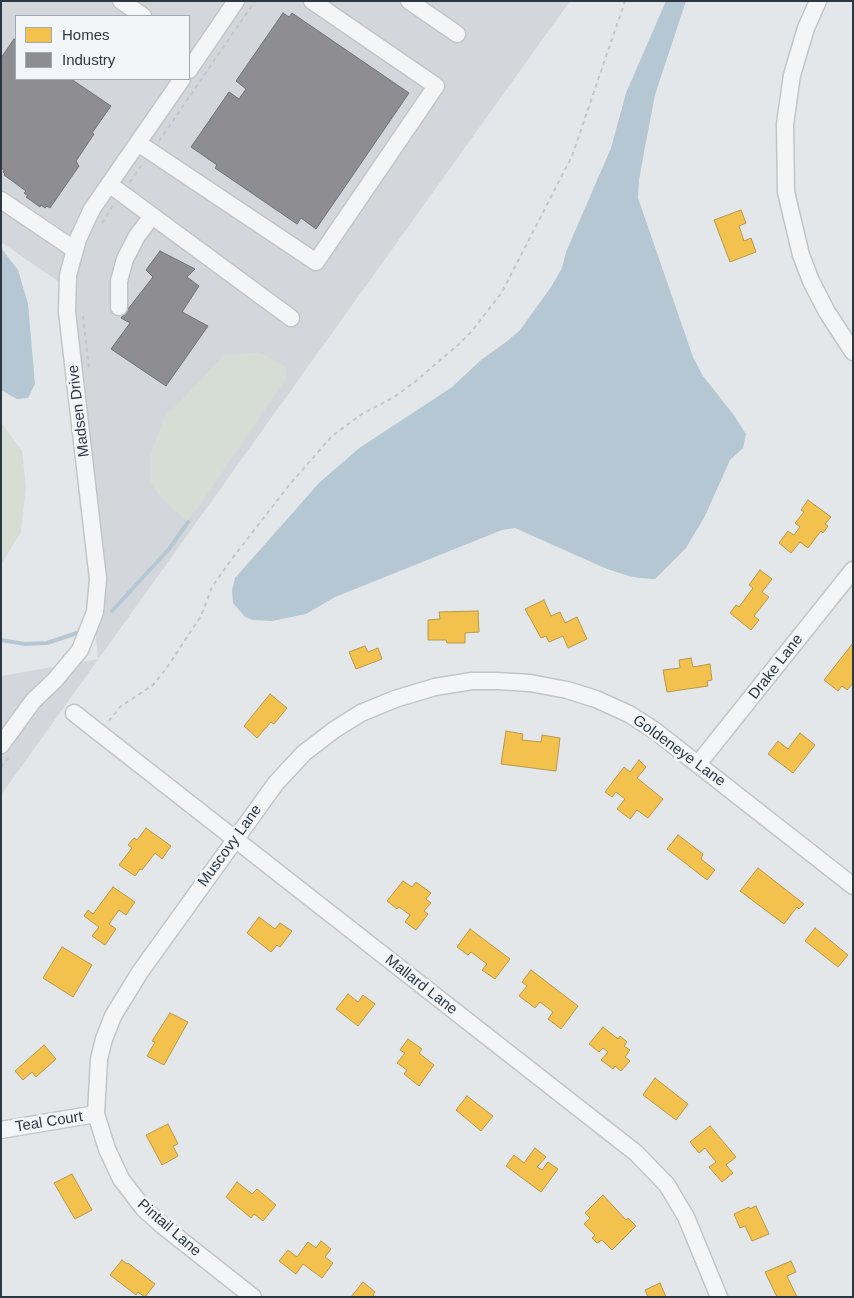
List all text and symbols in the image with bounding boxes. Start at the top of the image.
legend [15,15,190,80]
text: Homes [62,26,110,43]
text: Industry [62,51,115,68]
street label: Madsen Drive [64,364,94,458]
street label: Drake Lane [745,631,807,703]
street label: Goldeneye Lane [629,711,729,791]
street label: Muscovy Lane [194,802,266,890]
street label: Mallard Lane [381,951,461,1019]
street label: Teal Court [14,1108,84,1136]
street label: Pintail Lane [134,1195,204,1261]

